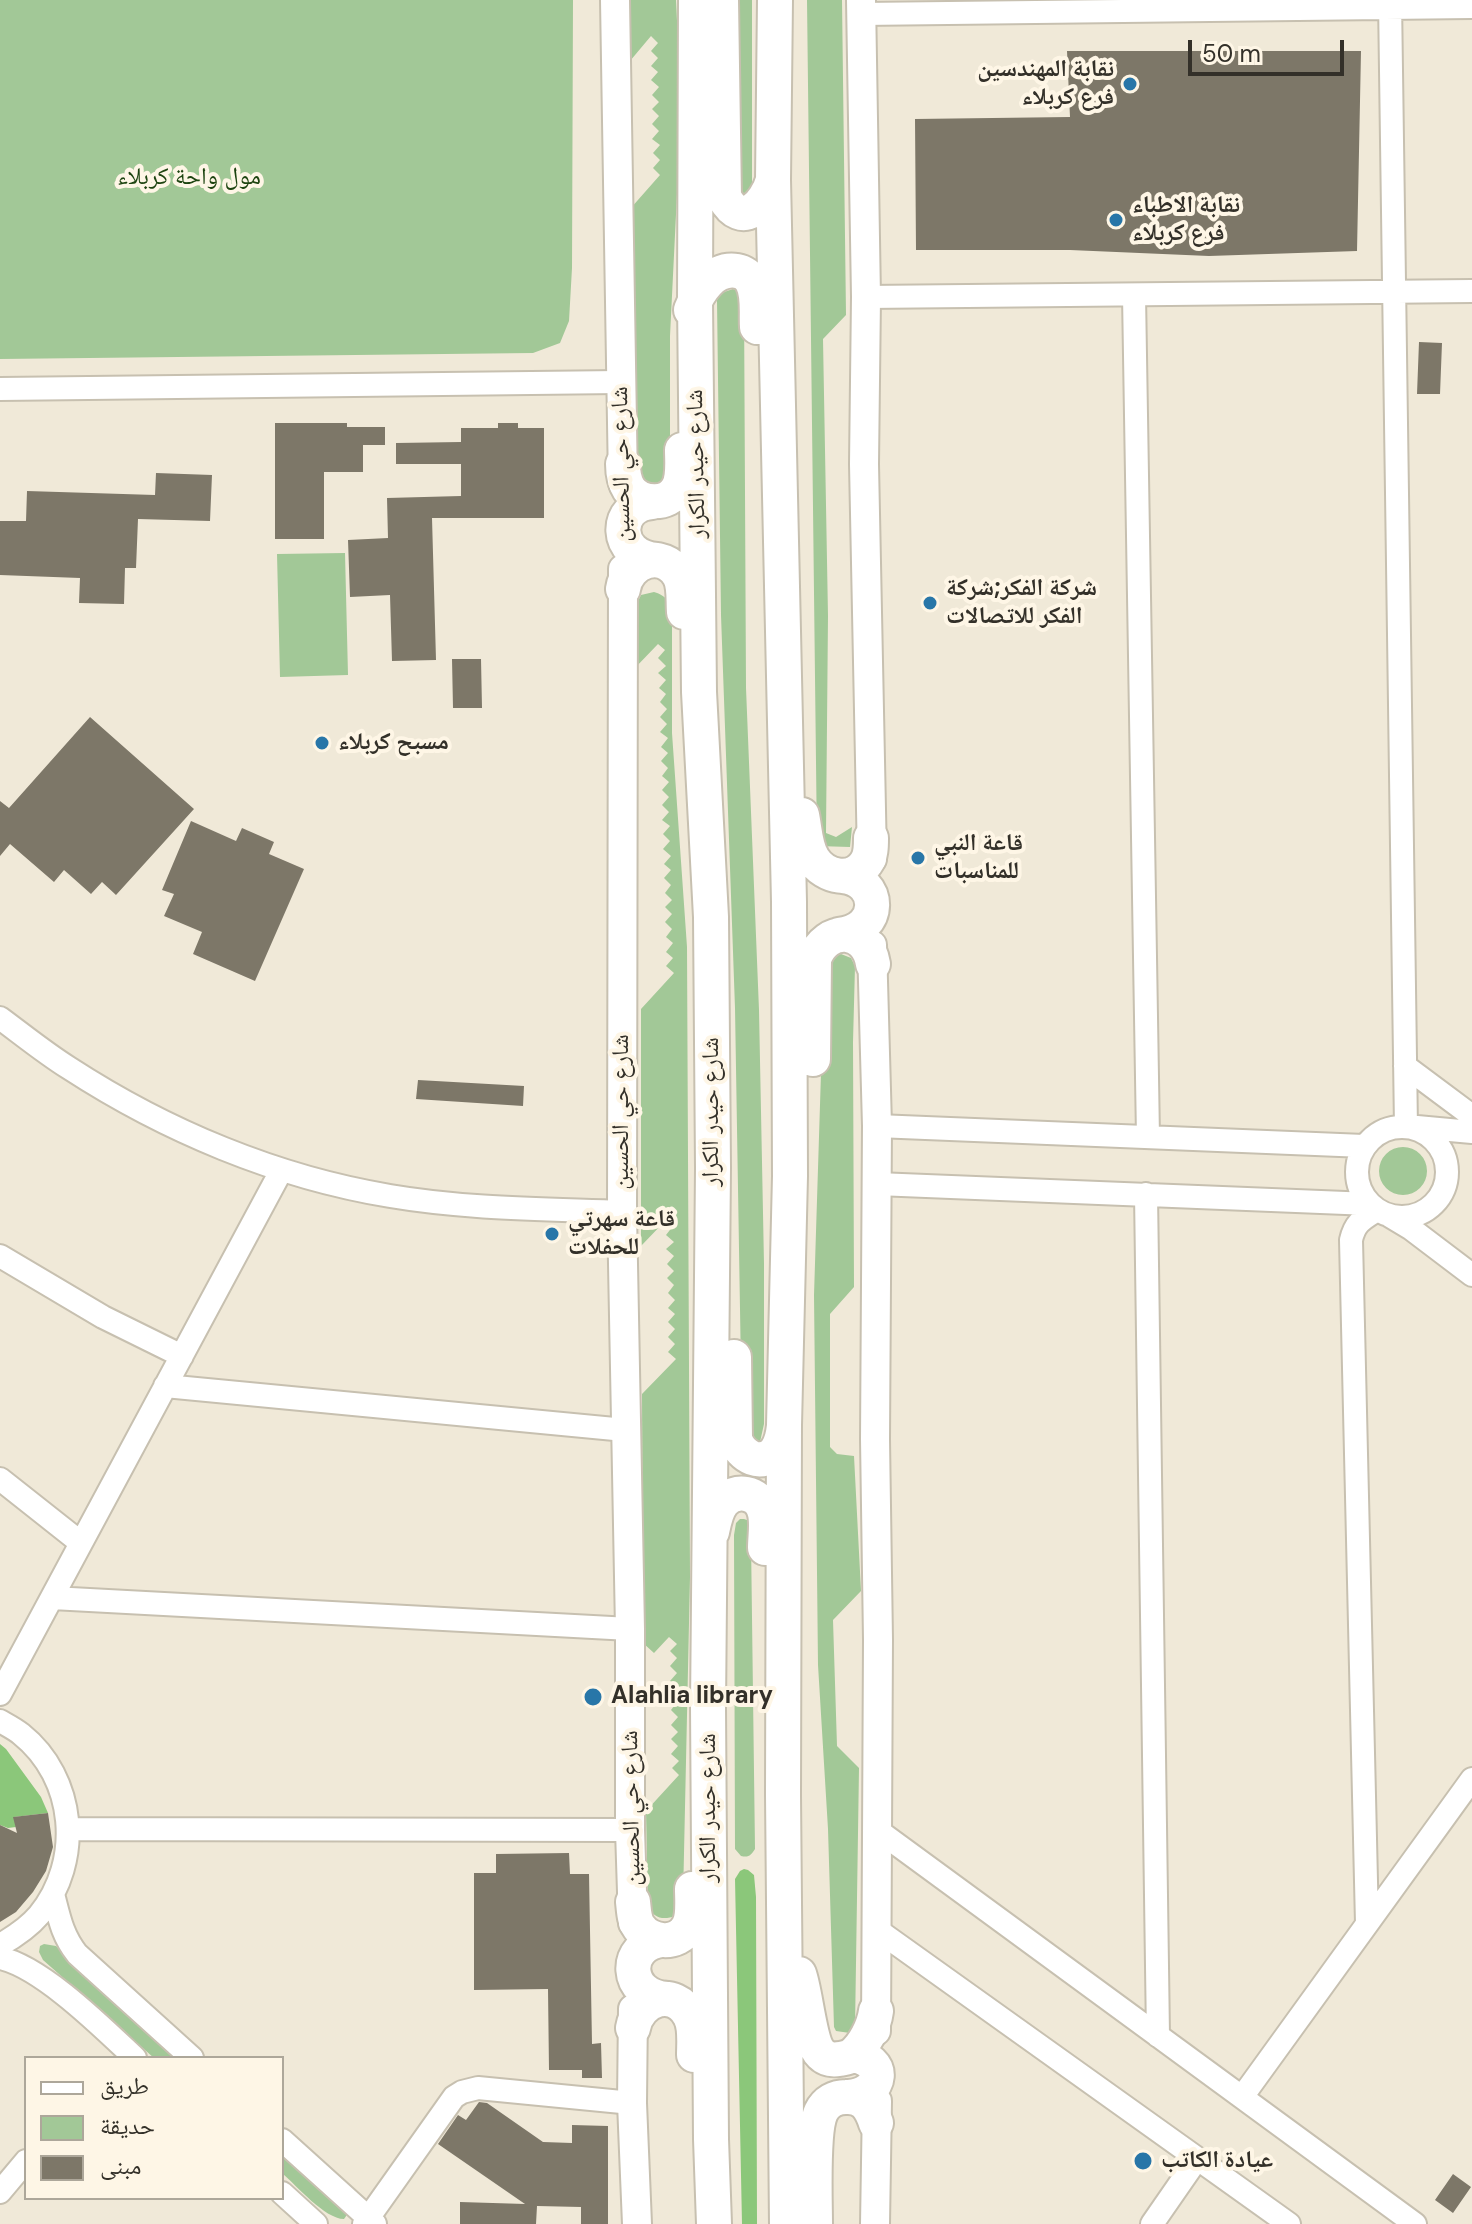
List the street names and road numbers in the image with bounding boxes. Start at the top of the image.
street label: شارع حي الحسين [606,386,638,542]
street label: شارع حيدر الكرار [681,389,713,539]
street label: شارع حي الحسين [608,1034,636,1190]
street label: شارع حيدر الكرار [698,1037,726,1187]
street label: شارع حي الحسين [616,1730,648,1886]
street label: شارع حيدر الكرار [695,1733,723,1883]

